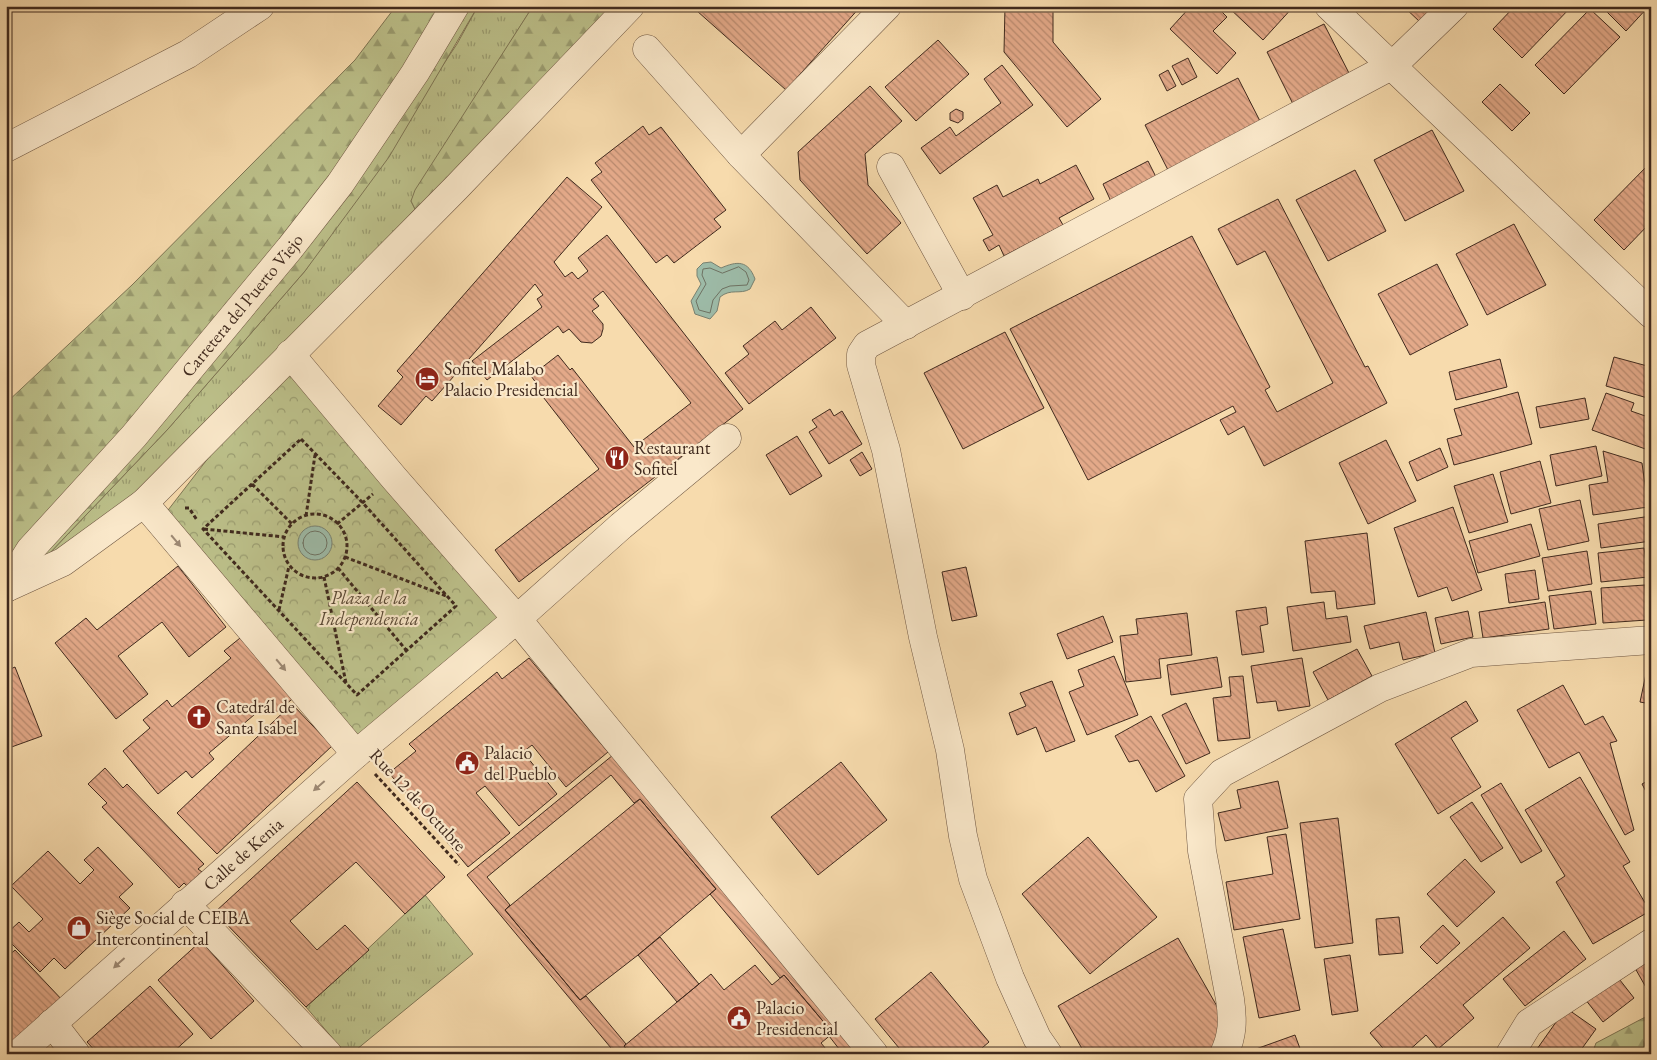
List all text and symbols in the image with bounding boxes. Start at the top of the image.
street label: Carretera del Puerto Viejo [176,229,308,381]
place label: Sofitel Malabo Palacio Presidencial [444,357,578,401]
hotel icon: Sofitel Malabo Palacio Presidencial [414,366,440,392]
place label: Restaurant Sofitel [634,436,711,480]
restaurant icon: Restaurant Sofitel [604,445,630,471]
one-way arrow [170,534,181,547]
park label: Plaza de la Independencia [318,586,419,631]
one-way arrow [275,658,286,671]
place label: Catedrál de Santa Isabel [216,695,297,739]
church icon: Catedrál de Santa Isabel [186,704,212,730]
place label: Palacio del Pueblo [484,741,557,785]
street label: Rue 12 de Octubre [365,744,472,856]
public building icon: Palacio del Pueblo [454,750,480,776]
one-way arrow [314,780,326,792]
street label: Calle de Kenia [198,812,288,895]
place label: Siège Social de CEIBA Intercontinental [96,906,251,950]
shop icon: Siège Social de CEIBA Intercontinental [66,915,92,941]
one-way arrow [113,957,125,969]
place label: Palacio Presidencial [756,996,838,1040]
public building icon: Palacio Presidencial [726,1005,752,1031]

